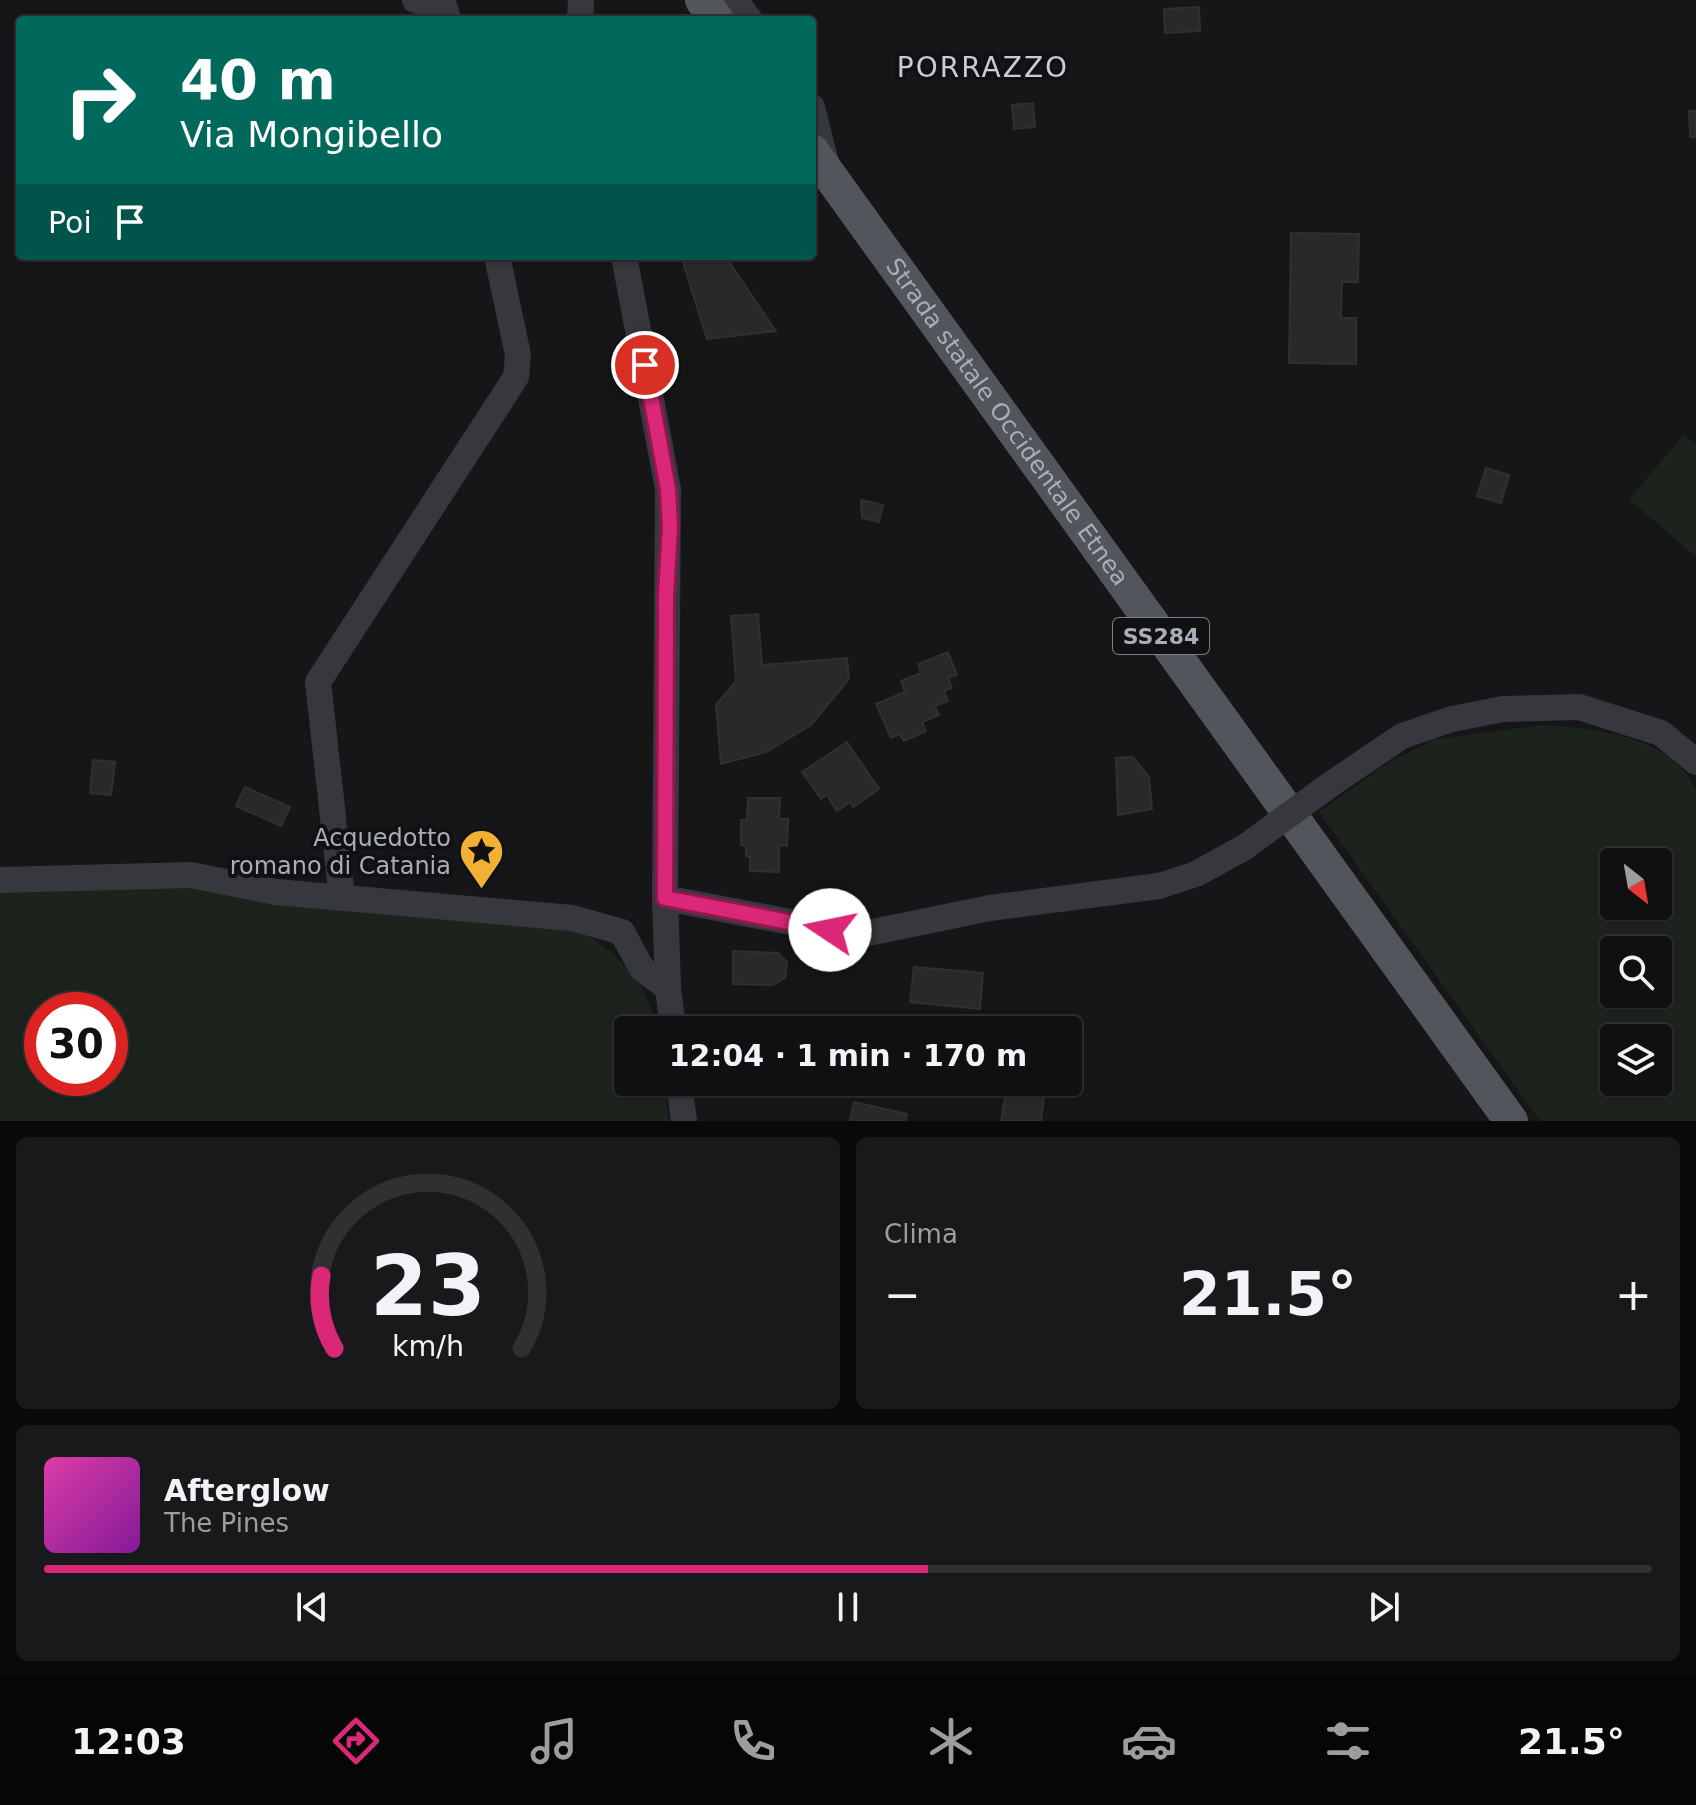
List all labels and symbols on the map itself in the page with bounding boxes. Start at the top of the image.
district label: PORRAZZO [897,51,1069,84]
street label: Strada statale Occidentale Etnea [880,253,1135,591]
pin [611,331,679,399]
road number: SS284 [1113,618,1209,654]
place label: Acquedotto romano di Catania [230,824,451,880]
place icon: Acquedotto romano di Catania [458,828,506,891]
north arrow [1600,848,1672,920]
position arrow [788,888,872,972]
speed limit sign: 30 [24,992,128,1096]

